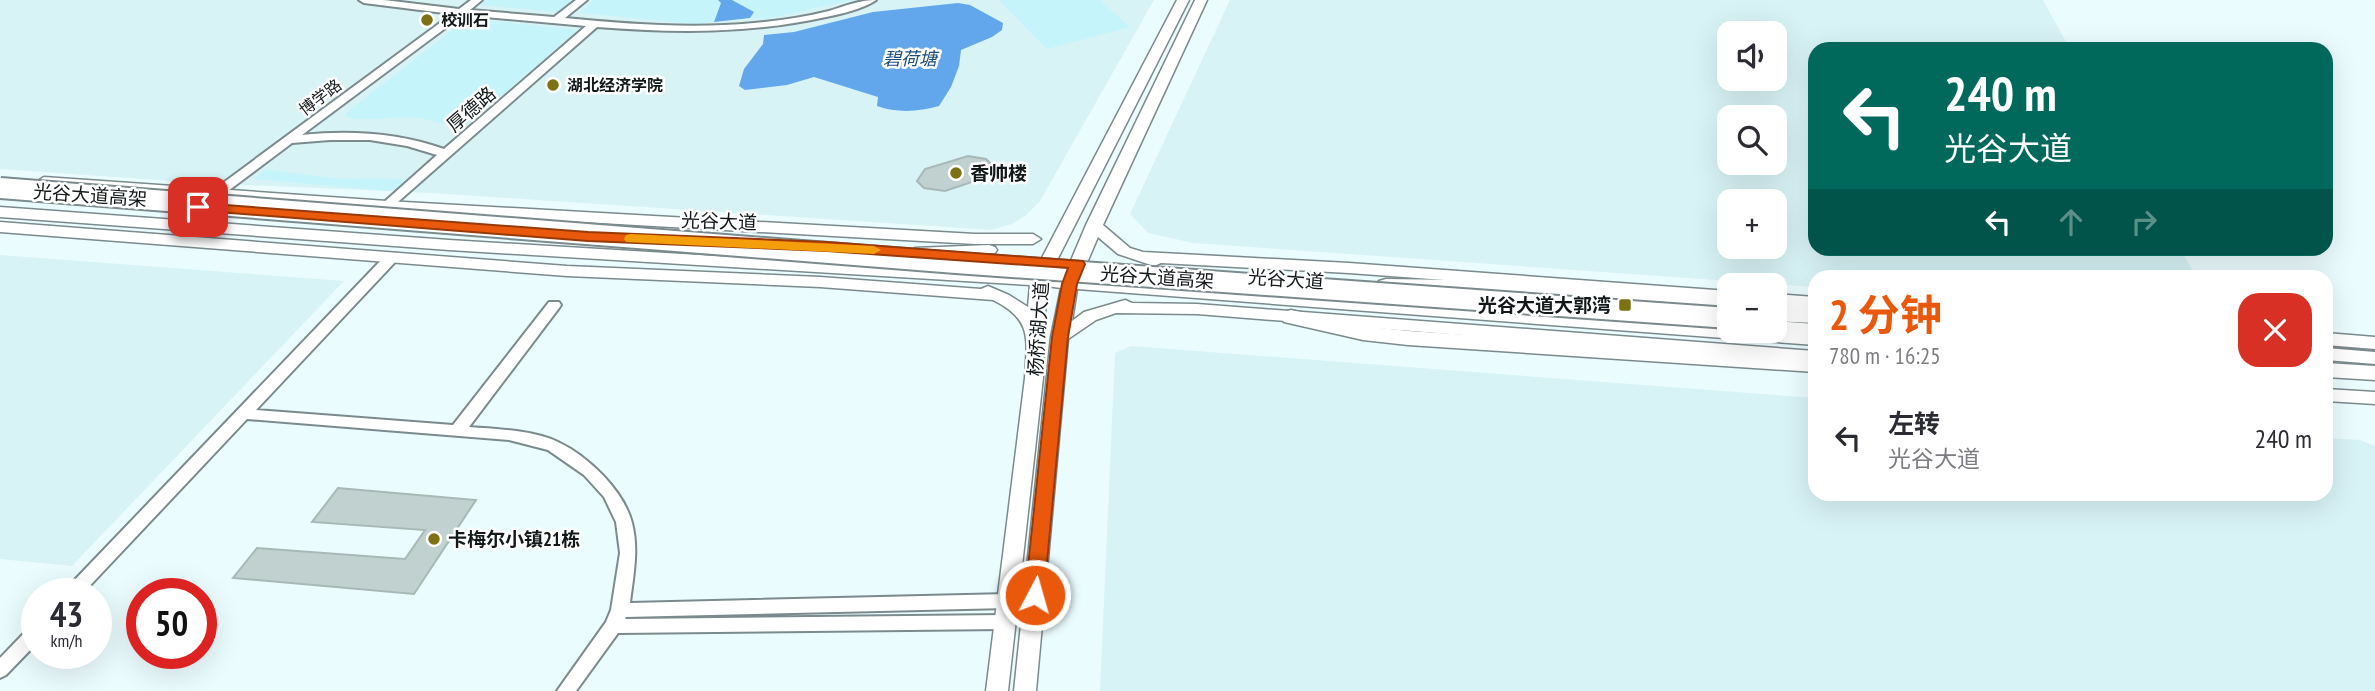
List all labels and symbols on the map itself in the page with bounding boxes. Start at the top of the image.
place label: 校训石 [441,10,489,30]
marker: 校训石 [419,12,435,28]
water label: 碧荷塘 [883,47,940,70]
street label: 博学路 [295,75,345,119]
place label: 湖北经济学院 [567,75,663,95]
marker: 湖北经济学院 [545,77,561,93]
street label: 厚德路 [442,81,500,137]
place label: 香帅楼 [970,161,1027,185]
marker: 香帅楼 [948,165,964,181]
pin [168,177,228,237]
street label: 光谷大道高架 [32,179,148,211]
street label: 光谷大道 [681,208,757,234]
street label: 光谷大道高架 [1099,261,1215,293]
street label: 光谷大道 [1247,264,1325,294]
street label: 杨桥湖大道 [1023,281,1053,377]
place label: 光谷大道大郭湾 [1478,293,1611,317]
marker: 光谷大道大郭湾 [1617,297,1633,313]
place label: 卡梅尔小镇21栋 [448,527,580,551]
marker: 卡梅尔小镇21栋 [426,531,442,547]
position arrow [998,558,1072,632]
speed limit sign: 50 [126,578,217,669]

